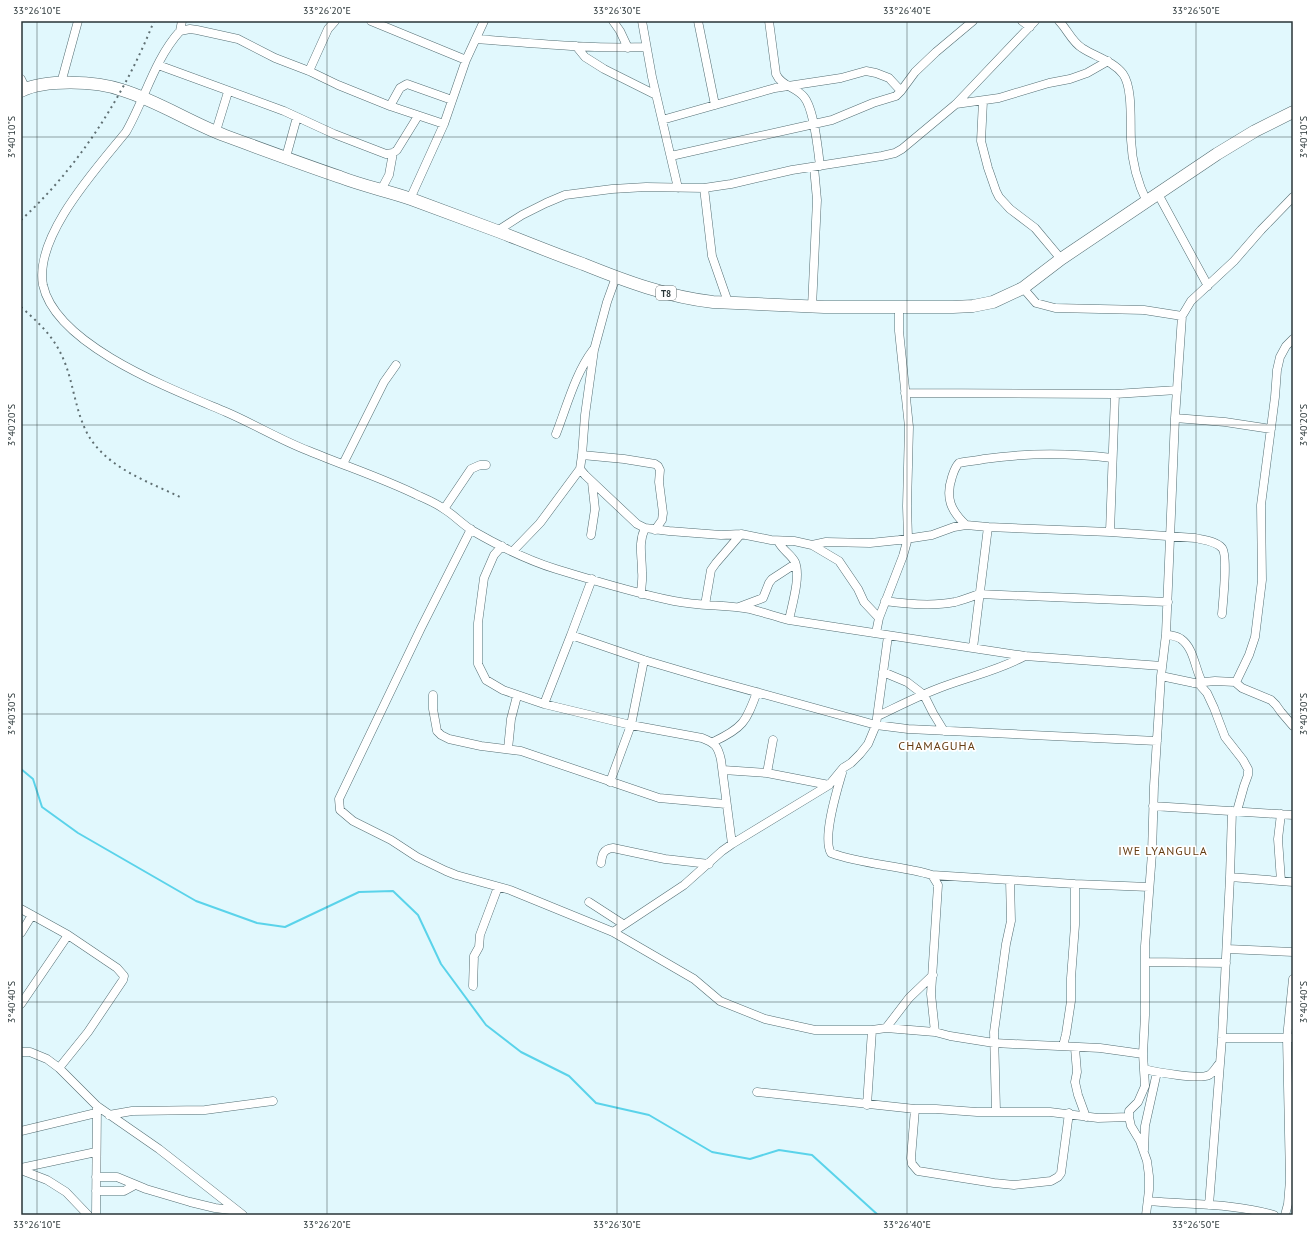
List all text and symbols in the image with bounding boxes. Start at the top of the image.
text: 33°26'10"E [13,4,61,17]
text: 33°26'20"E [303,4,351,17]
text: 33°26'30"E [593,4,641,17]
text: 33°26'40"E [883,4,931,17]
text: 33°26'50"E [1172,4,1220,17]
text: 3°40'10"S [5,116,18,158]
text: 3°40'10"S [1297,116,1310,158]
road number: T8 [656,286,676,300]
text: 3°40'20"S [5,404,18,446]
text: 3°40'20"S [1297,404,1310,446]
text: 3°40'30"S [5,693,18,735]
text: 3°40'30"S [1297,693,1310,735]
district label: CHAMAGUHA [898,738,976,753]
district label: IWE LYANGULA [1118,843,1208,858]
text: 3°40'40"S [5,981,18,1023]
text: 3°40'40"S [1297,981,1310,1023]
text: 33°26'10"E [13,1218,61,1231]
text: 33°26'20"E [303,1218,351,1231]
text: 33°26'30"E [593,1218,641,1231]
text: 33°26'40"E [883,1218,931,1231]
text: 33°26'50"E [1172,1218,1220,1231]

